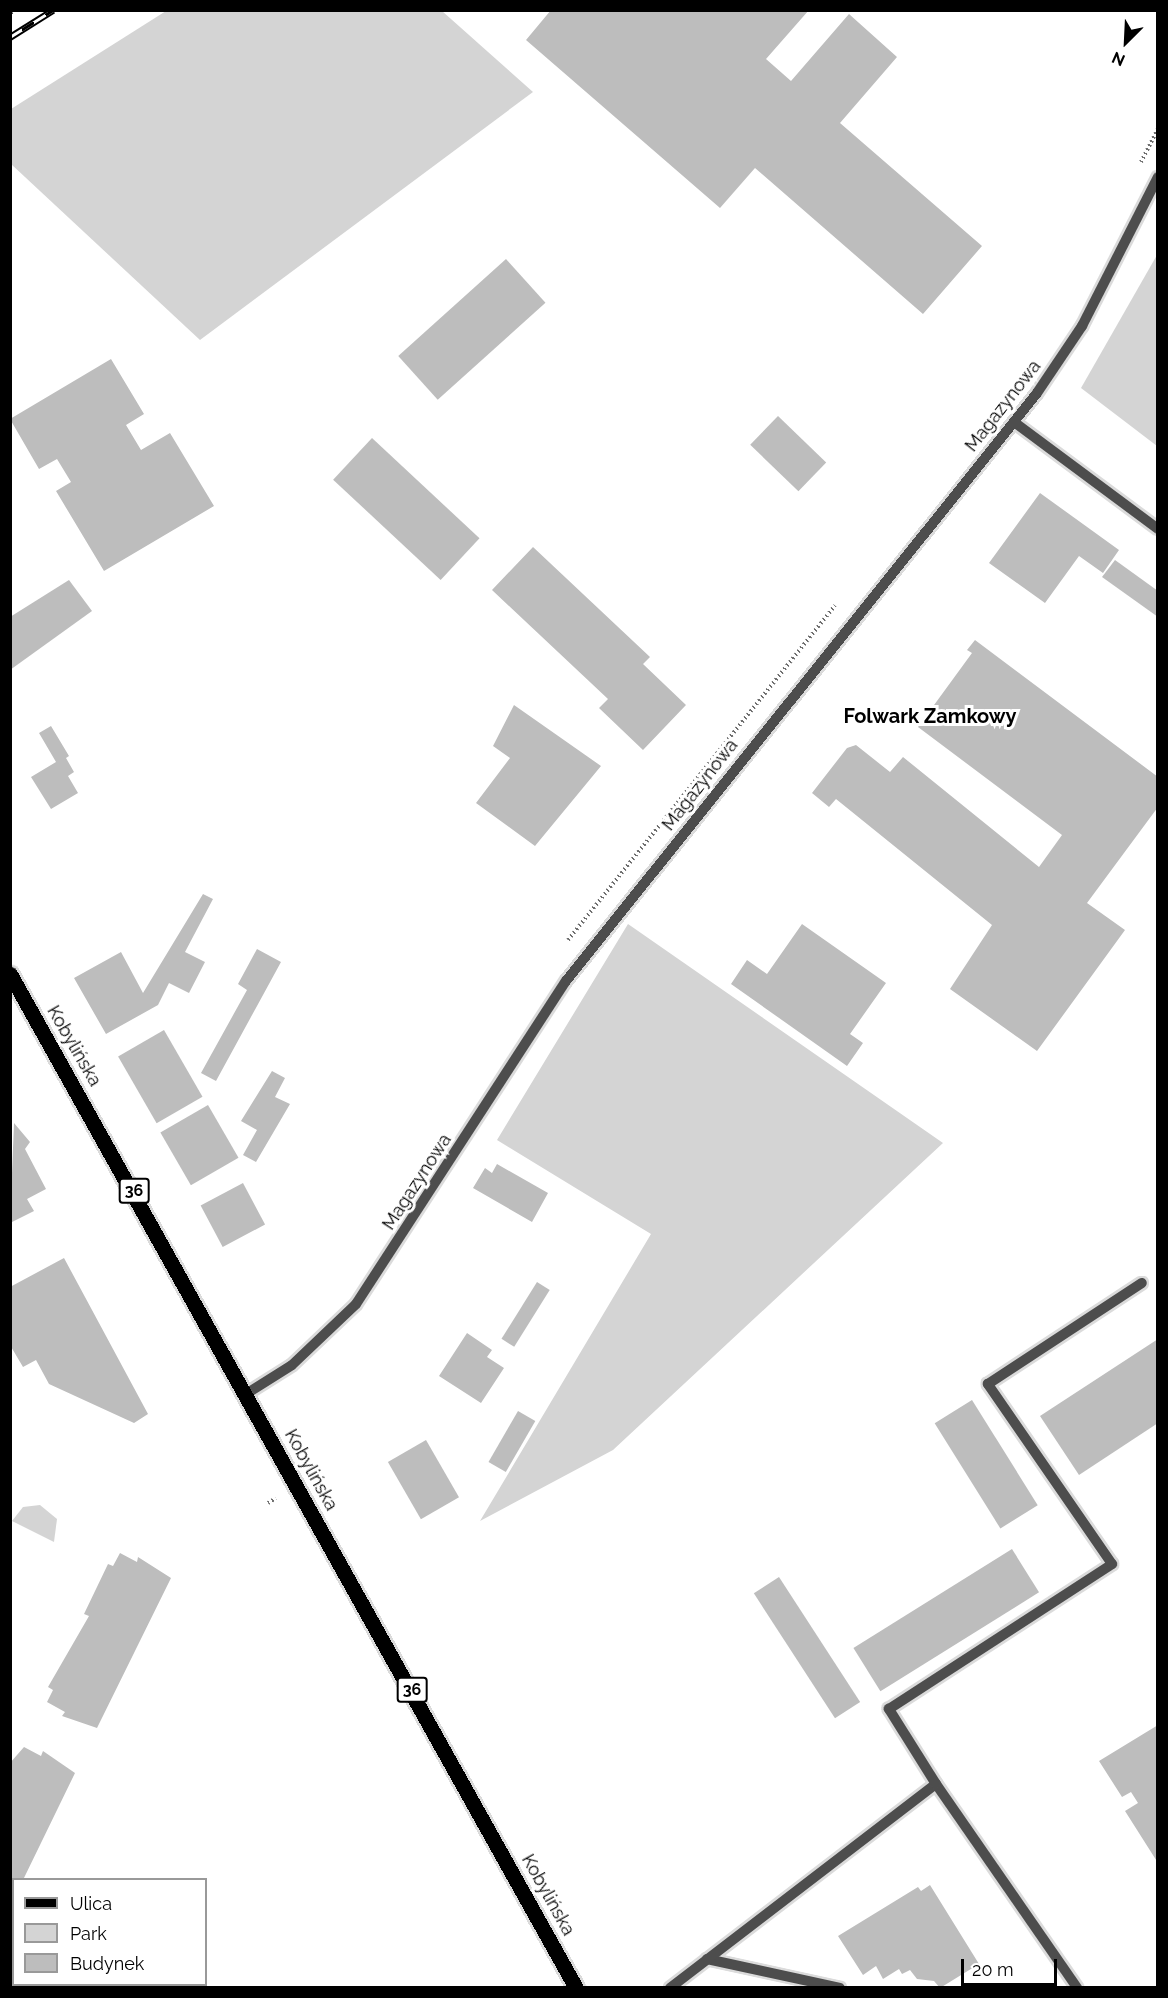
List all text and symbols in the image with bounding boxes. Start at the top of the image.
north arrow [1096,12,1156,72]
text: N [1109,48,1128,70]
street label: Magazynowa [961,356,1045,456]
district label: Folwark Zamkowy [843,704,1017,728]
street label: Magazynowa [658,735,742,835]
street label: Kobylińska [42,1002,106,1090]
street label: Magazynowa [378,1130,456,1234]
road number: 36 [118,1178,150,1204]
street label: Kobylińska [280,1426,342,1514]
road number: 36 [396,1677,428,1703]
street label: Kobylińska [517,1851,579,1939]
legend [12,1878,207,1986]
text: Ulica [70,1893,112,1914]
text: Park [70,1923,107,1944]
scale bar [964,1947,1060,1985]
text: Budynek [70,1953,144,1974]
text: 20 m [972,1959,1014,1980]

